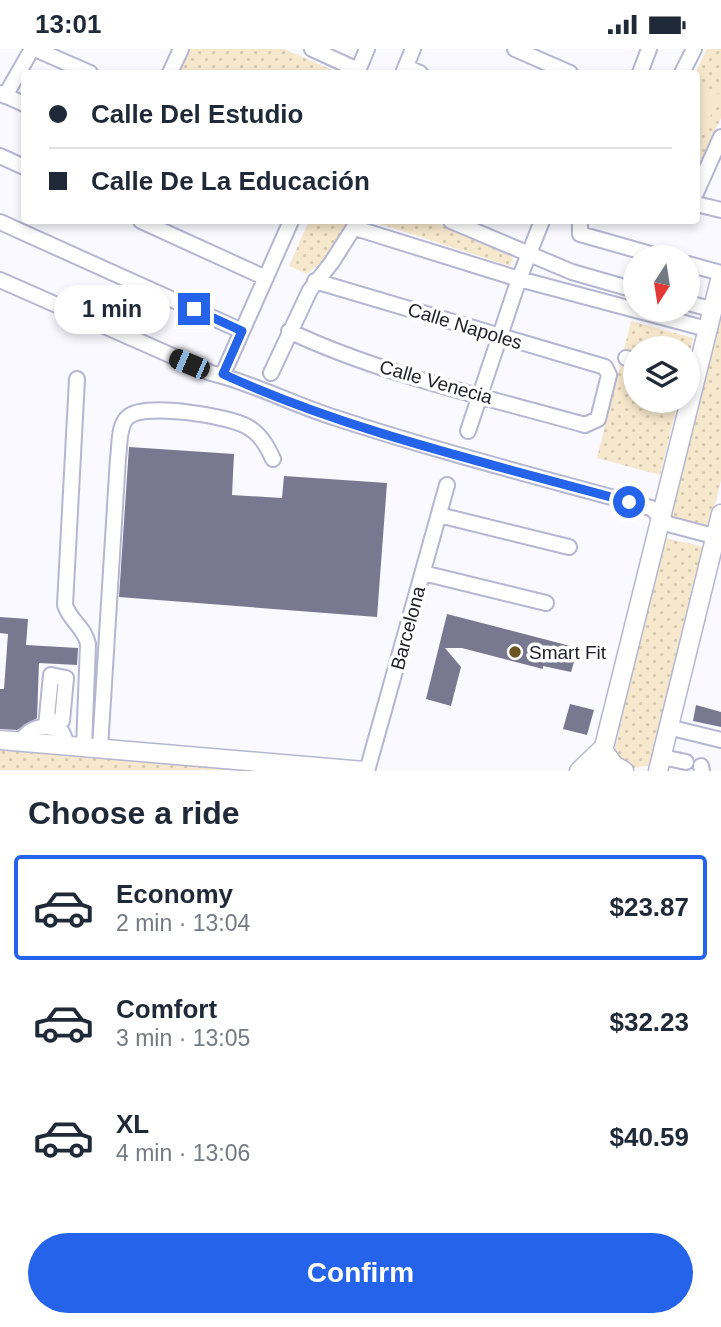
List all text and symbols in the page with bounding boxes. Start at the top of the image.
text: 13:01 [35,9,102,39]
text: Calle Del Estudio [91,99,303,129]
text: Calle De La Educación [91,166,370,196]
north arrow [623,245,700,322]
map controls [623,245,700,413]
callout: 1 min [54,285,170,333]
route end [178,293,210,325]
text: 1 min [82,296,142,322]
street label: Calle Napoles [405,299,525,353]
button: layers [623,336,700,413]
car [166,346,213,382]
street label: Calle Venecia [377,356,495,408]
route start [613,486,645,518]
street label: Barcelona [387,584,429,672]
place label: Smart Fit [529,642,607,663]
marker: Smart Fit [507,644,523,660]
text: Choose a ride [28,795,240,831]
icon: car [32,876,95,939]
text: Economy [116,879,233,909]
text: $23.87 [609,892,689,922]
text: 2 min · 13:04 [116,910,250,936]
icon: car [32,991,95,1054]
text: Comfort [116,994,217,1024]
text: $32.23 [609,1007,689,1037]
text: 3 min · 13:05 [116,1025,250,1051]
icon: car [32,1106,95,1169]
text: XL [116,1109,149,1139]
text: $40.59 [609,1122,689,1152]
text: 4 min · 13:06 [116,1140,250,1166]
button: Confirm [28,1233,693,1313]

